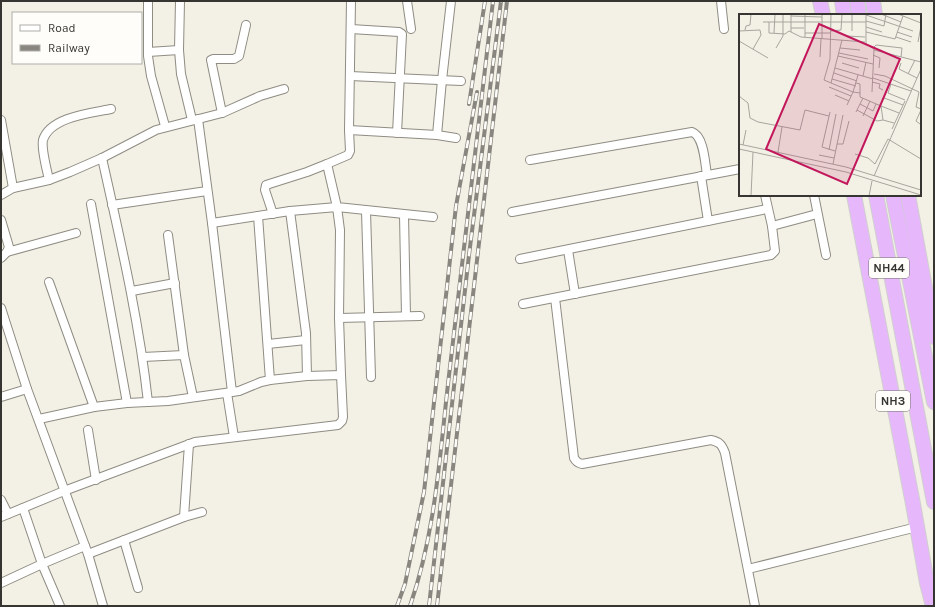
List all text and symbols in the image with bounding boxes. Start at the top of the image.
legend [12,12,142,64]
inset map [739,14,921,196]
text: Road [48,21,76,35]
text: Railway [48,41,90,55]
road number: NH44 [869,258,909,278]
road number: NH3 [876,391,910,411]

